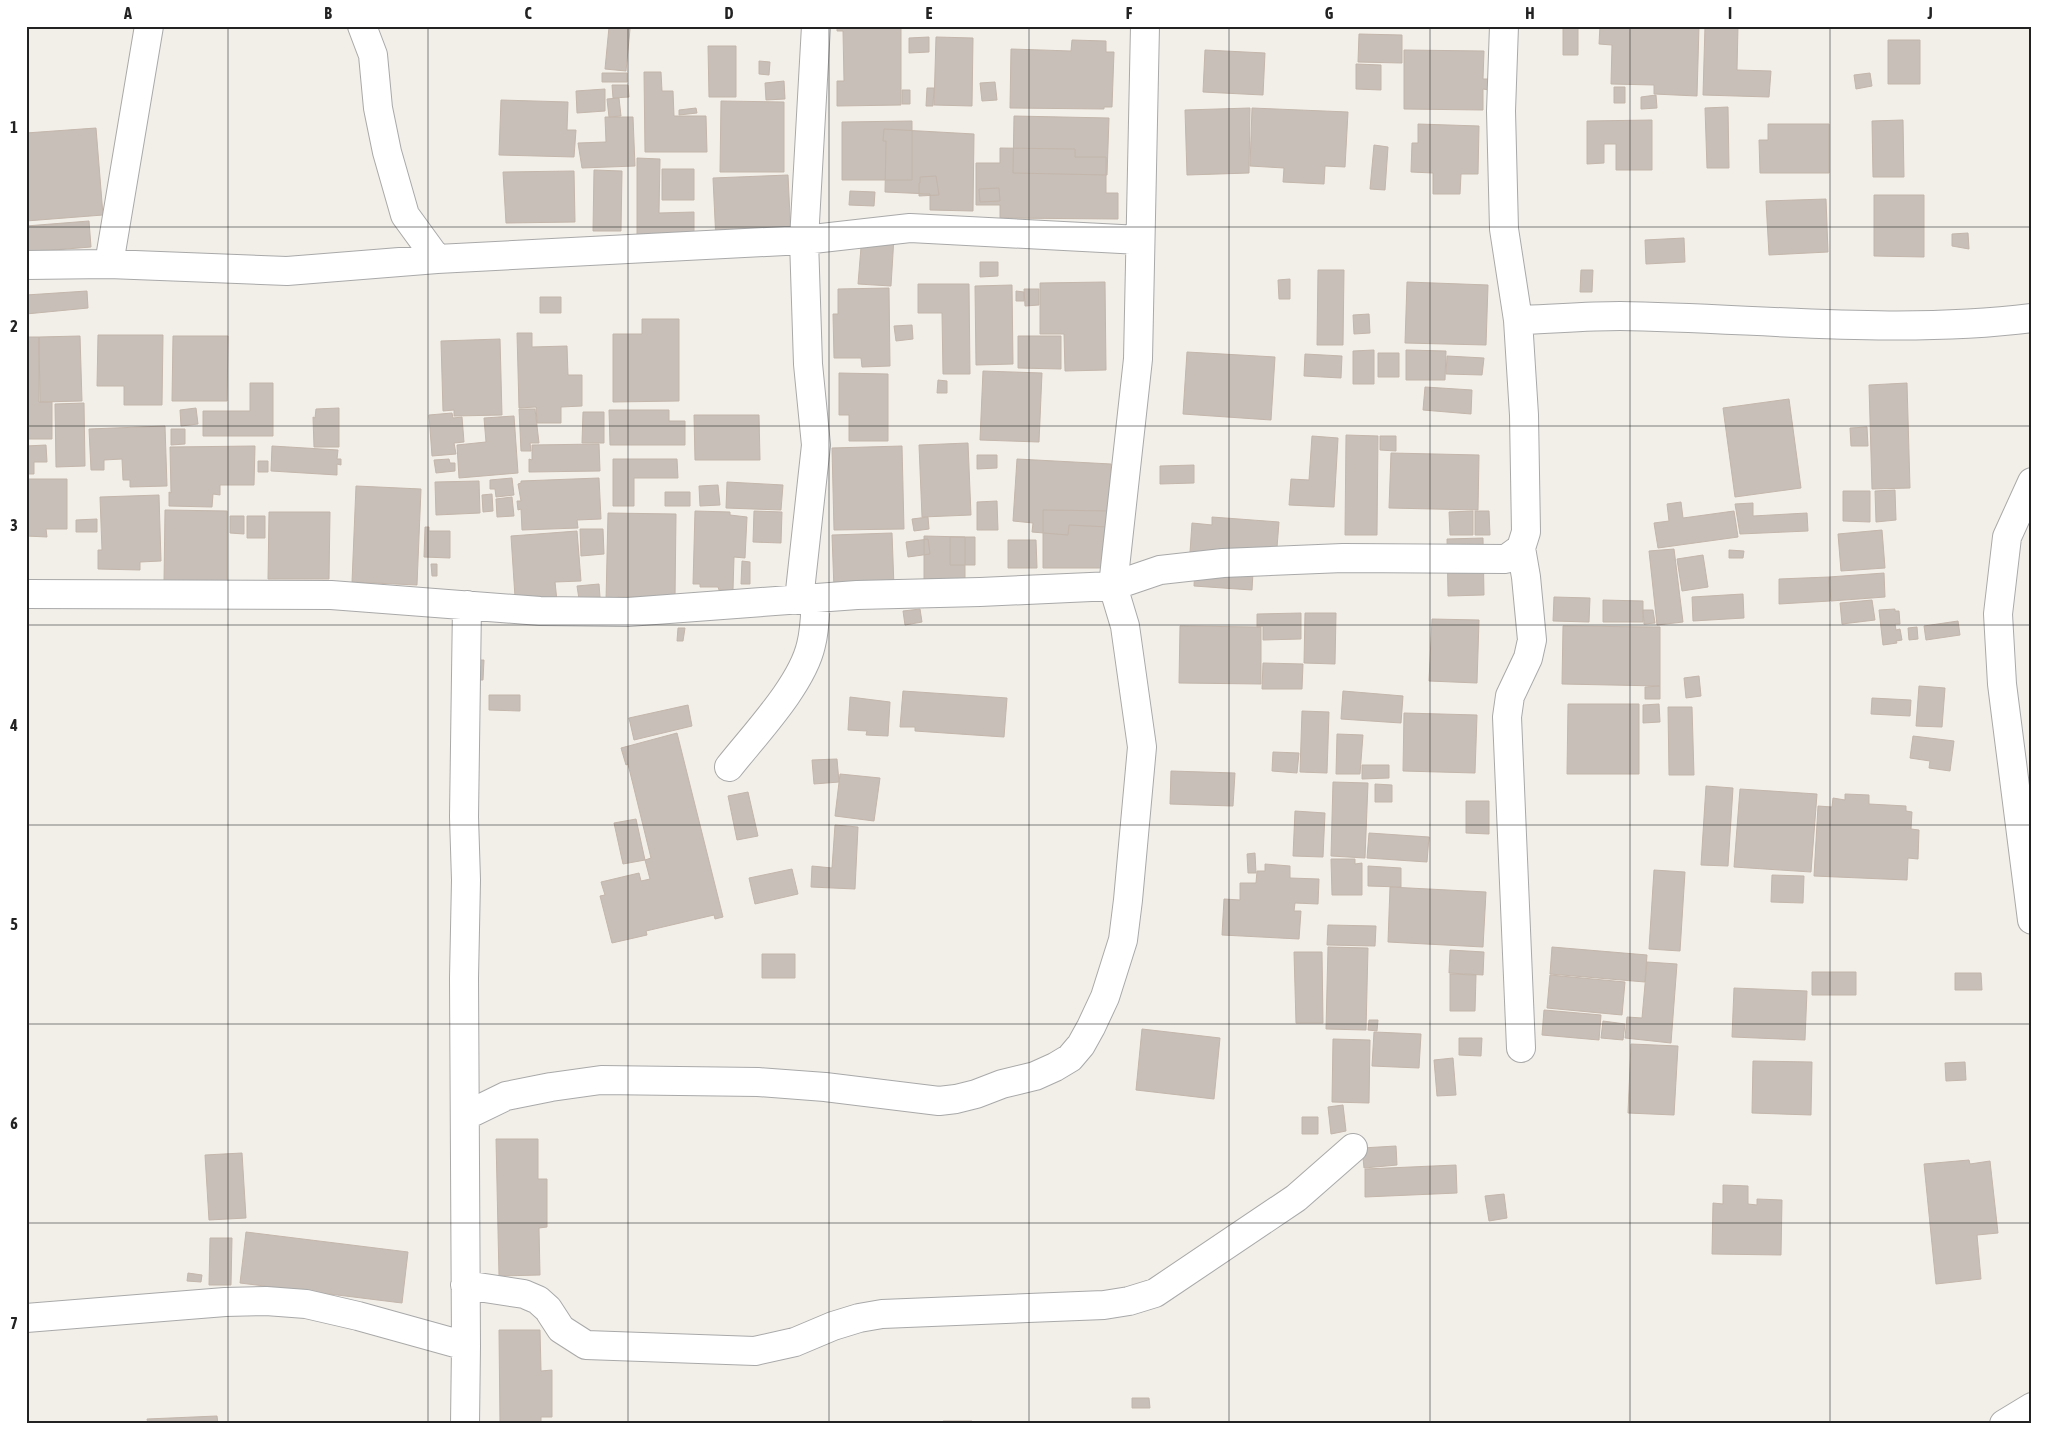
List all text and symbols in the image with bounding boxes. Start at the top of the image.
text: A [123,4,132,22]
text: B [324,4,332,22]
text: C [524,4,532,22]
text: D [725,4,734,22]
text: E [926,4,933,22]
text: F [1126,4,1133,22]
text: G [1325,4,1334,22]
text: H [1525,4,1535,22]
text: I [1728,4,1732,22]
text: J [1926,4,1933,22]
text: 1 [10,118,18,136]
text: 2 [10,317,18,335]
text: 3 [10,516,18,534]
text: 4 [9,716,18,734]
text: 5 [10,915,18,933]
text: 6 [10,1114,18,1132]
text: 7 [10,1314,18,1332]

